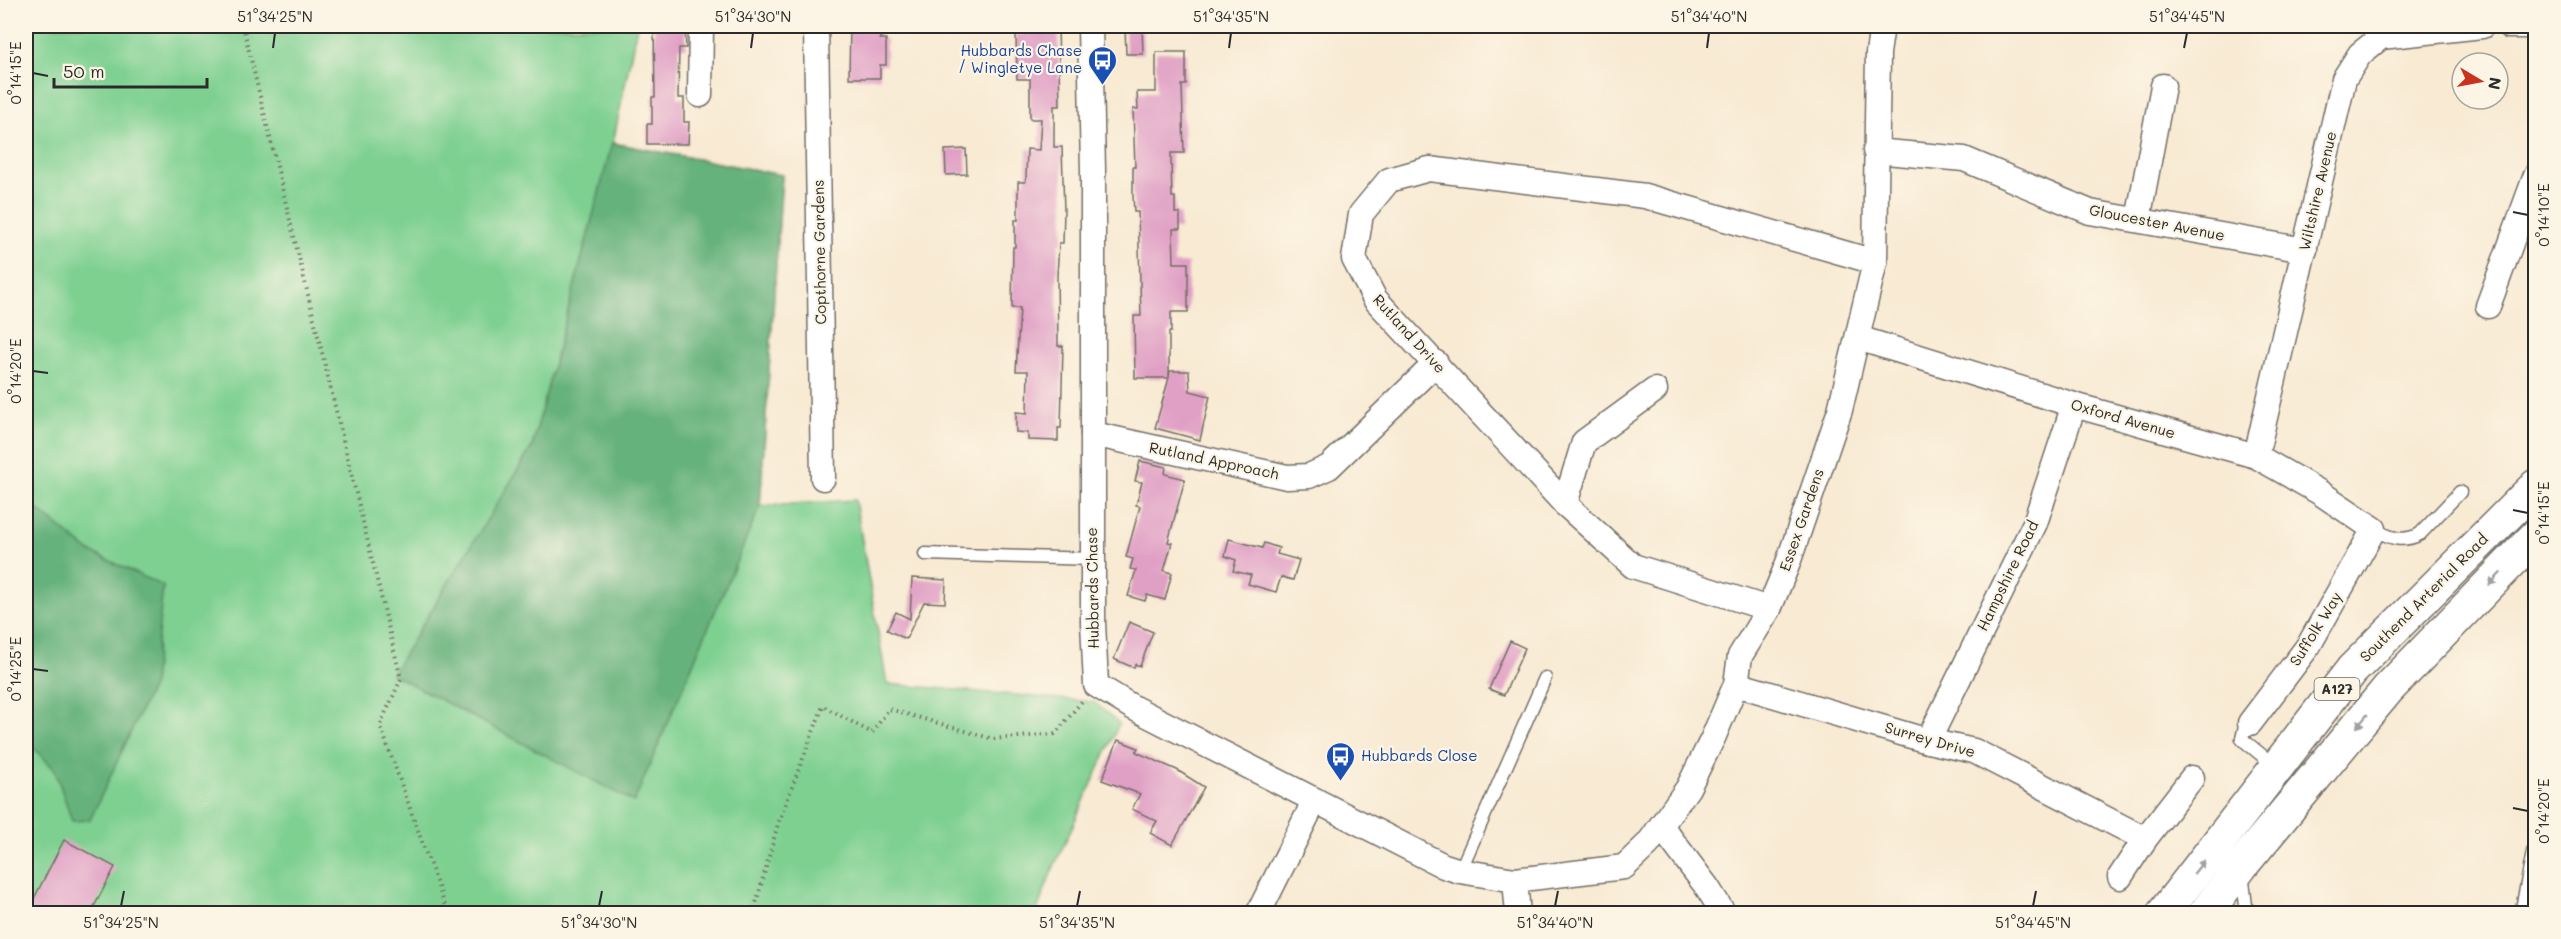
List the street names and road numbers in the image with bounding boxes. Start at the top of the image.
street label: Wiltshire Avenue [2294,129,2340,252]
street label: Copthorne Gardens [808,179,830,325]
street label: Gloucester Avenue [2088,199,2227,245]
street label: Rutland Drive [1369,290,1451,377]
street label: Oxford Avenue [2069,394,2178,443]
street label: Rutland Approach [1148,437,1281,484]
street label: Essex Gardens [1774,466,1828,574]
street label: Hampshire Road [1972,517,2043,634]
street label: Hubbards Chase [1081,527,1103,649]
street label: Southend Arterial Road [2355,529,2492,666]
street label: Suffolk Way [2284,587,2346,669]
road number: A127 [2314,678,2360,700]
street label: Surrey Drive [1883,717,1978,762]

